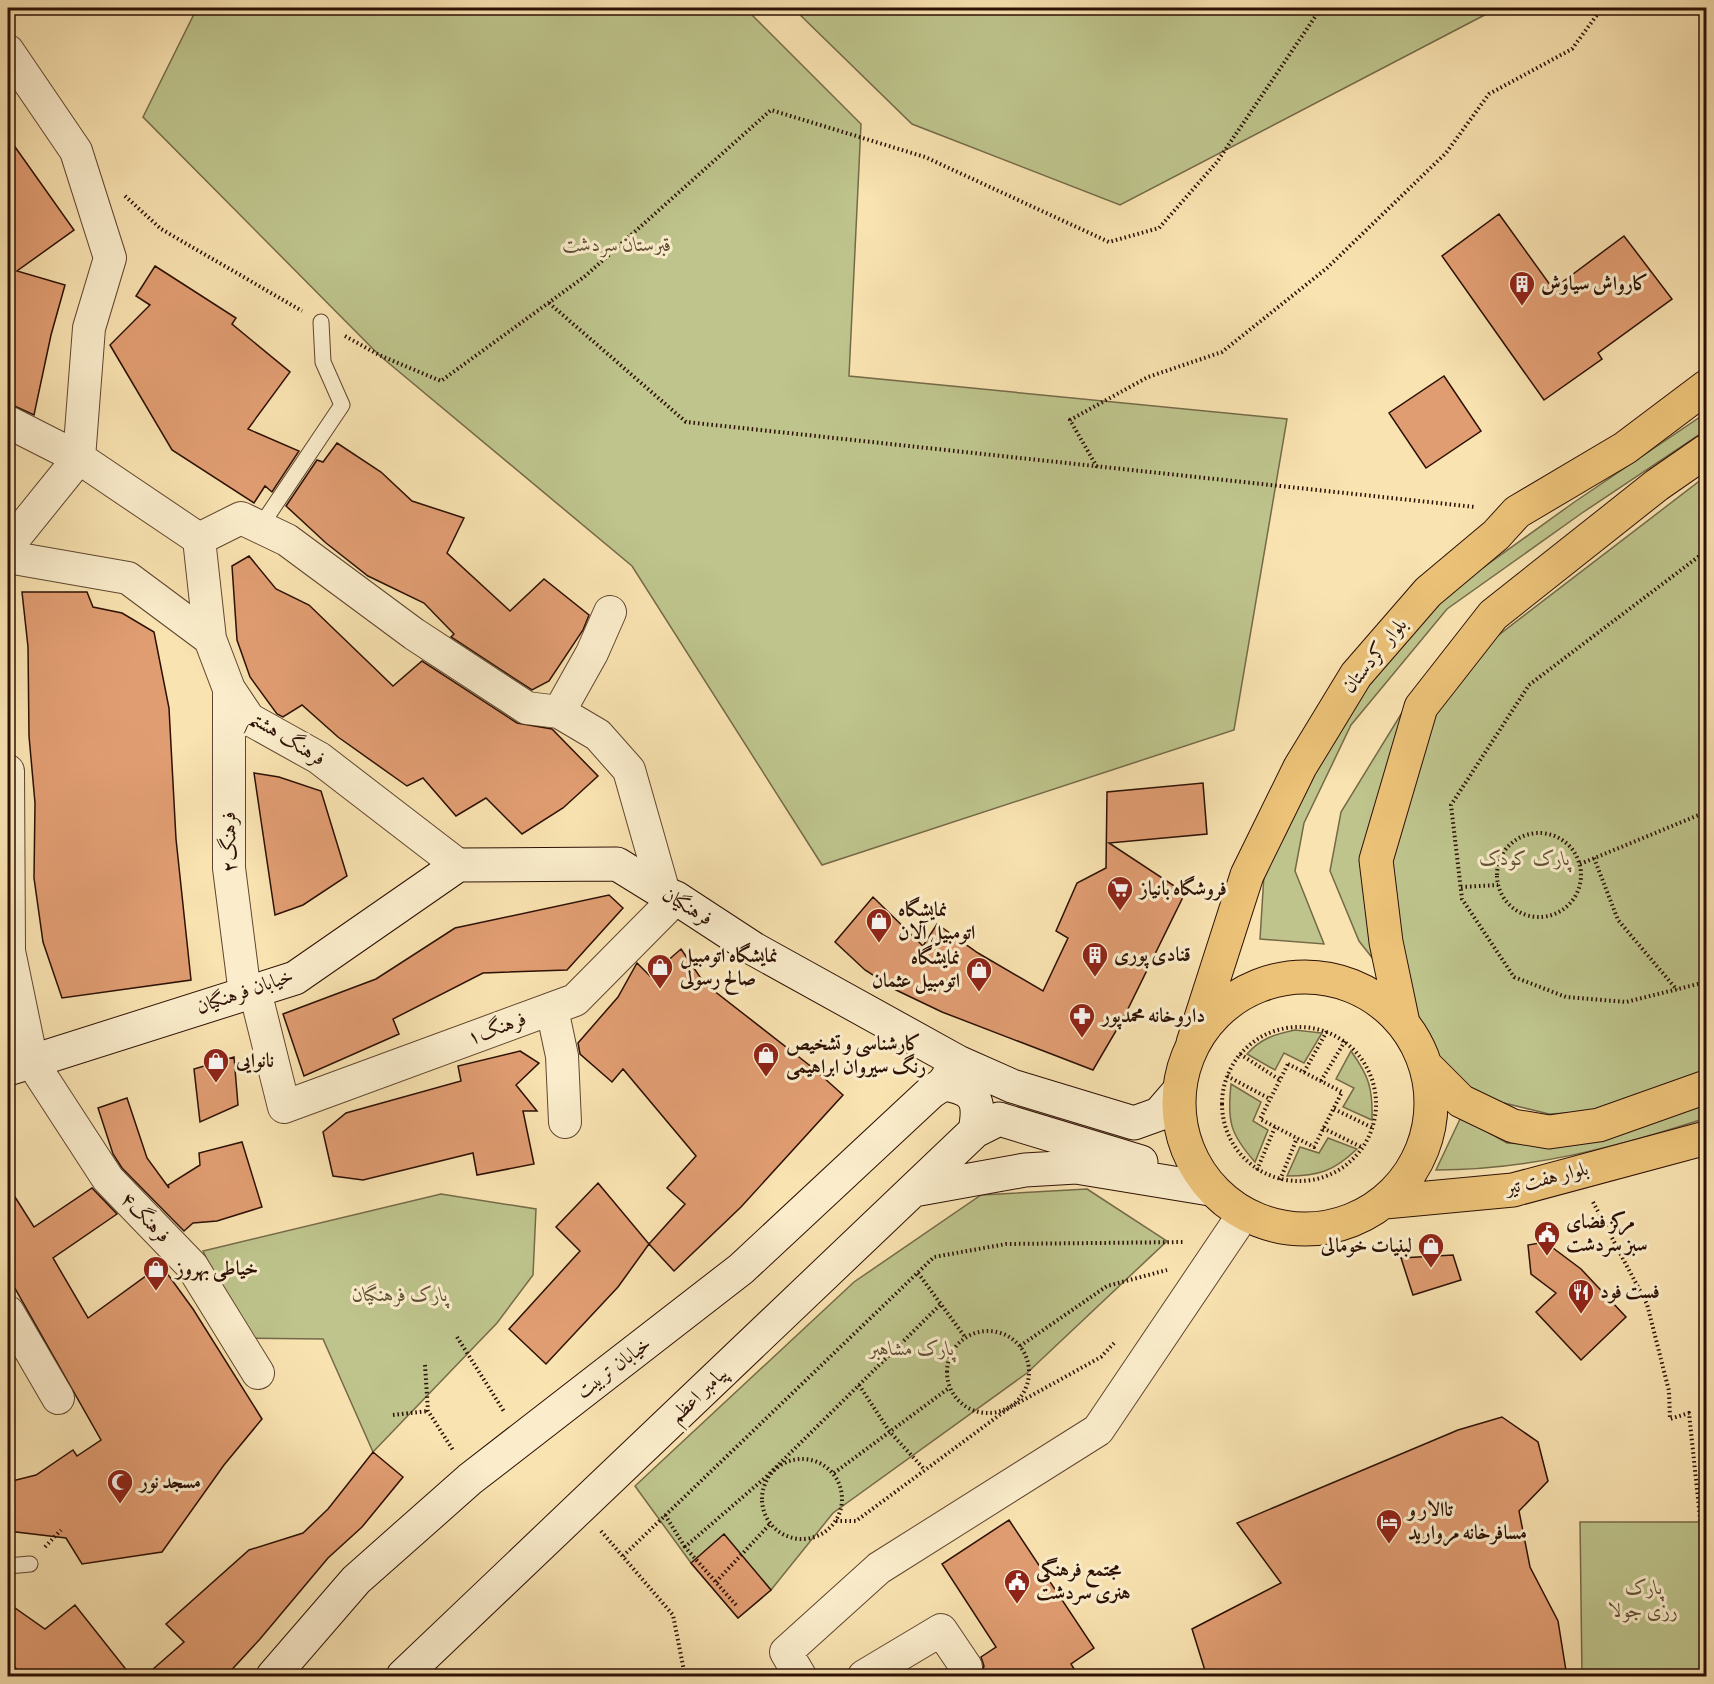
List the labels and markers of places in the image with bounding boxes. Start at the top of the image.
building icon: کارواش سیاوش [1507,269,1537,307]
place label: کارواش سیاوش [1541,272,1649,297]
supermarket icon: فروشگاه بانیاز [1105,874,1135,912]
place label: فروشگاه بانیاز [1138,875,1227,902]
place label: نمایشگاه اتومبیل آلان [898,896,975,946]
shop icon: نمایشگاه اتومبیل آلان [864,906,894,944]
building icon: قنادی پوری [1080,940,1110,978]
place label: نمایشگاه اتومبیل صالح رسولی [679,942,778,995]
place label: قنادی پوری [1114,943,1191,969]
place label: نمایشگاه اتومبیل عثمان [872,944,960,994]
shop icon: نمایشگاه اتومبیل صالح رسولی [645,952,675,990]
shop icon: نمایشگاه اتومبیل عثمان [964,955,994,993]
pharmacy icon: داروخانه محمدپور [1067,1001,1097,1039]
place label: داروخانه محمدپور [1100,1004,1205,1030]
place label: کارشناسی و تشخیص رنگ سیروان ابراهیمی [786,1032,926,1080]
shop icon: کارشناسی و تشخیص رنگ سیروان ابراهیمی [751,1040,781,1078]
shop icon: نانوایی [201,1046,231,1084]
place label: نانوایی [235,1049,274,1074]
place label: مرکز فضای سبز سردشت [1566,1210,1648,1258]
public building icon: مرکز فضای سبز سردشت [1532,1219,1562,1257]
shop icon: لبنیات خومالی [1416,1231,1446,1269]
place label: لبنیات خومالی [1320,1234,1412,1259]
shop icon: خیاطی بهروز [141,1254,171,1292]
place label: خیاطی بهروز [174,1257,258,1282]
restaurant icon: فست فود [1566,1277,1596,1315]
place label: فست فود [1600,1280,1660,1305]
mosque icon: مسجد نور [105,1467,135,1505]
place label: مسجد نور [138,1470,201,1495]
place label: تاالار و مسافرخانه مروارید [1406,1498,1527,1547]
hotel icon: تاالار و مسافرخانه مروارید [1374,1507,1404,1545]
place label: مجتمع فرهنگی هنری سردشت [1036,1557,1130,1606]
public building icon: مجتمع فرهنگی هنری سردشت [1002,1567,1032,1605]

